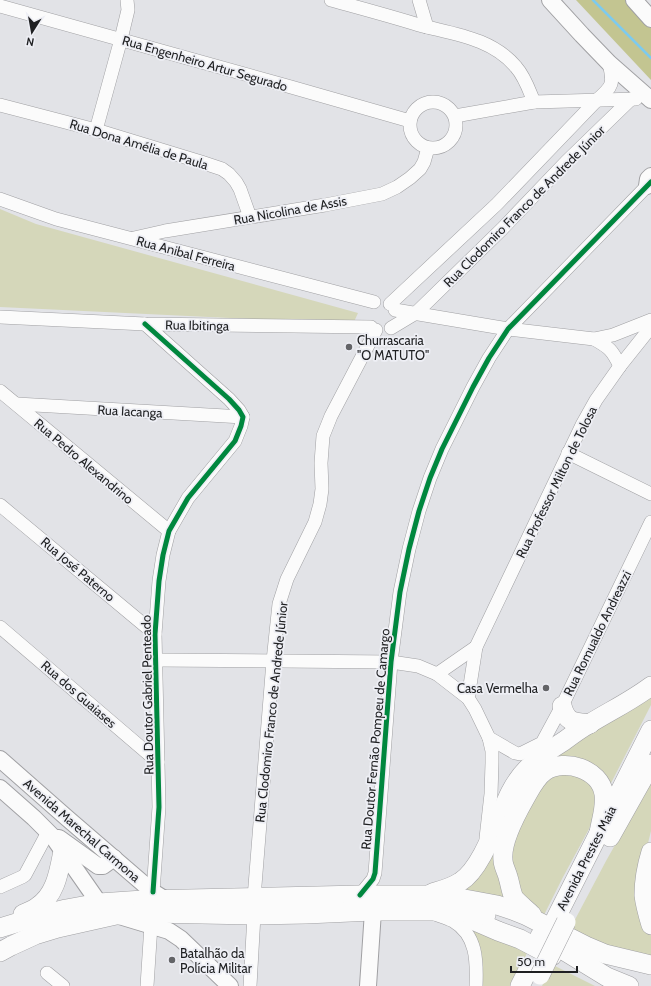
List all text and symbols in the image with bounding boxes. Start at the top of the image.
north arrow [12,12,52,52]
street label: Rua Engenheiro Artur Segurado [120,32,290,94]
text: N [25,34,35,49]
street label: Rua Dona Amélia de Paula [68,115,211,173]
street label: Rua Clodomiro Franco de Andrede Júnior [440,121,609,290]
street label: Rua Nicolina de Assis [232,192,348,228]
street label: Rua Anibal Ferreira [135,232,238,274]
street label: Rua Ibitinga [165,316,230,334]
place label: Churrascaria "O MATUTO" [357,332,429,363]
marker: Churrascaria "O MATUTO" [344,342,354,352]
street label: Rua Iacanga [97,401,164,421]
street label: Rua Professor Milton de Tolosa [512,403,600,561]
street label: Rua Pedro Alexandrino [31,415,137,507]
street label: Rua José Paterno [38,533,118,605]
street label: Rua Romualdo Andreazzi [560,568,634,698]
street label: Rua Clodomiro Franco de Andrede Júnior [251,600,291,823]
street label: Rua Doutor Gabriel Penteado [138,615,156,775]
street label: Rua Doutor Fernão Pompeu de Camargo [357,628,393,850]
street label: Rua dos Guaiases [38,657,120,731]
place label: Casa Vermelha [457,680,539,696]
marker: Casa Vermelha [541,683,551,693]
street label: Avenida Marechal Carmona [20,775,144,886]
street label: Avenida Prestes Maia [553,802,620,913]
place label: Batalhão da Polícia Militar [180,945,253,976]
scale bar [511,948,577,974]
text: 50 m [517,954,545,969]
marker: Batalhão da Polícia Militar [167,955,177,965]

